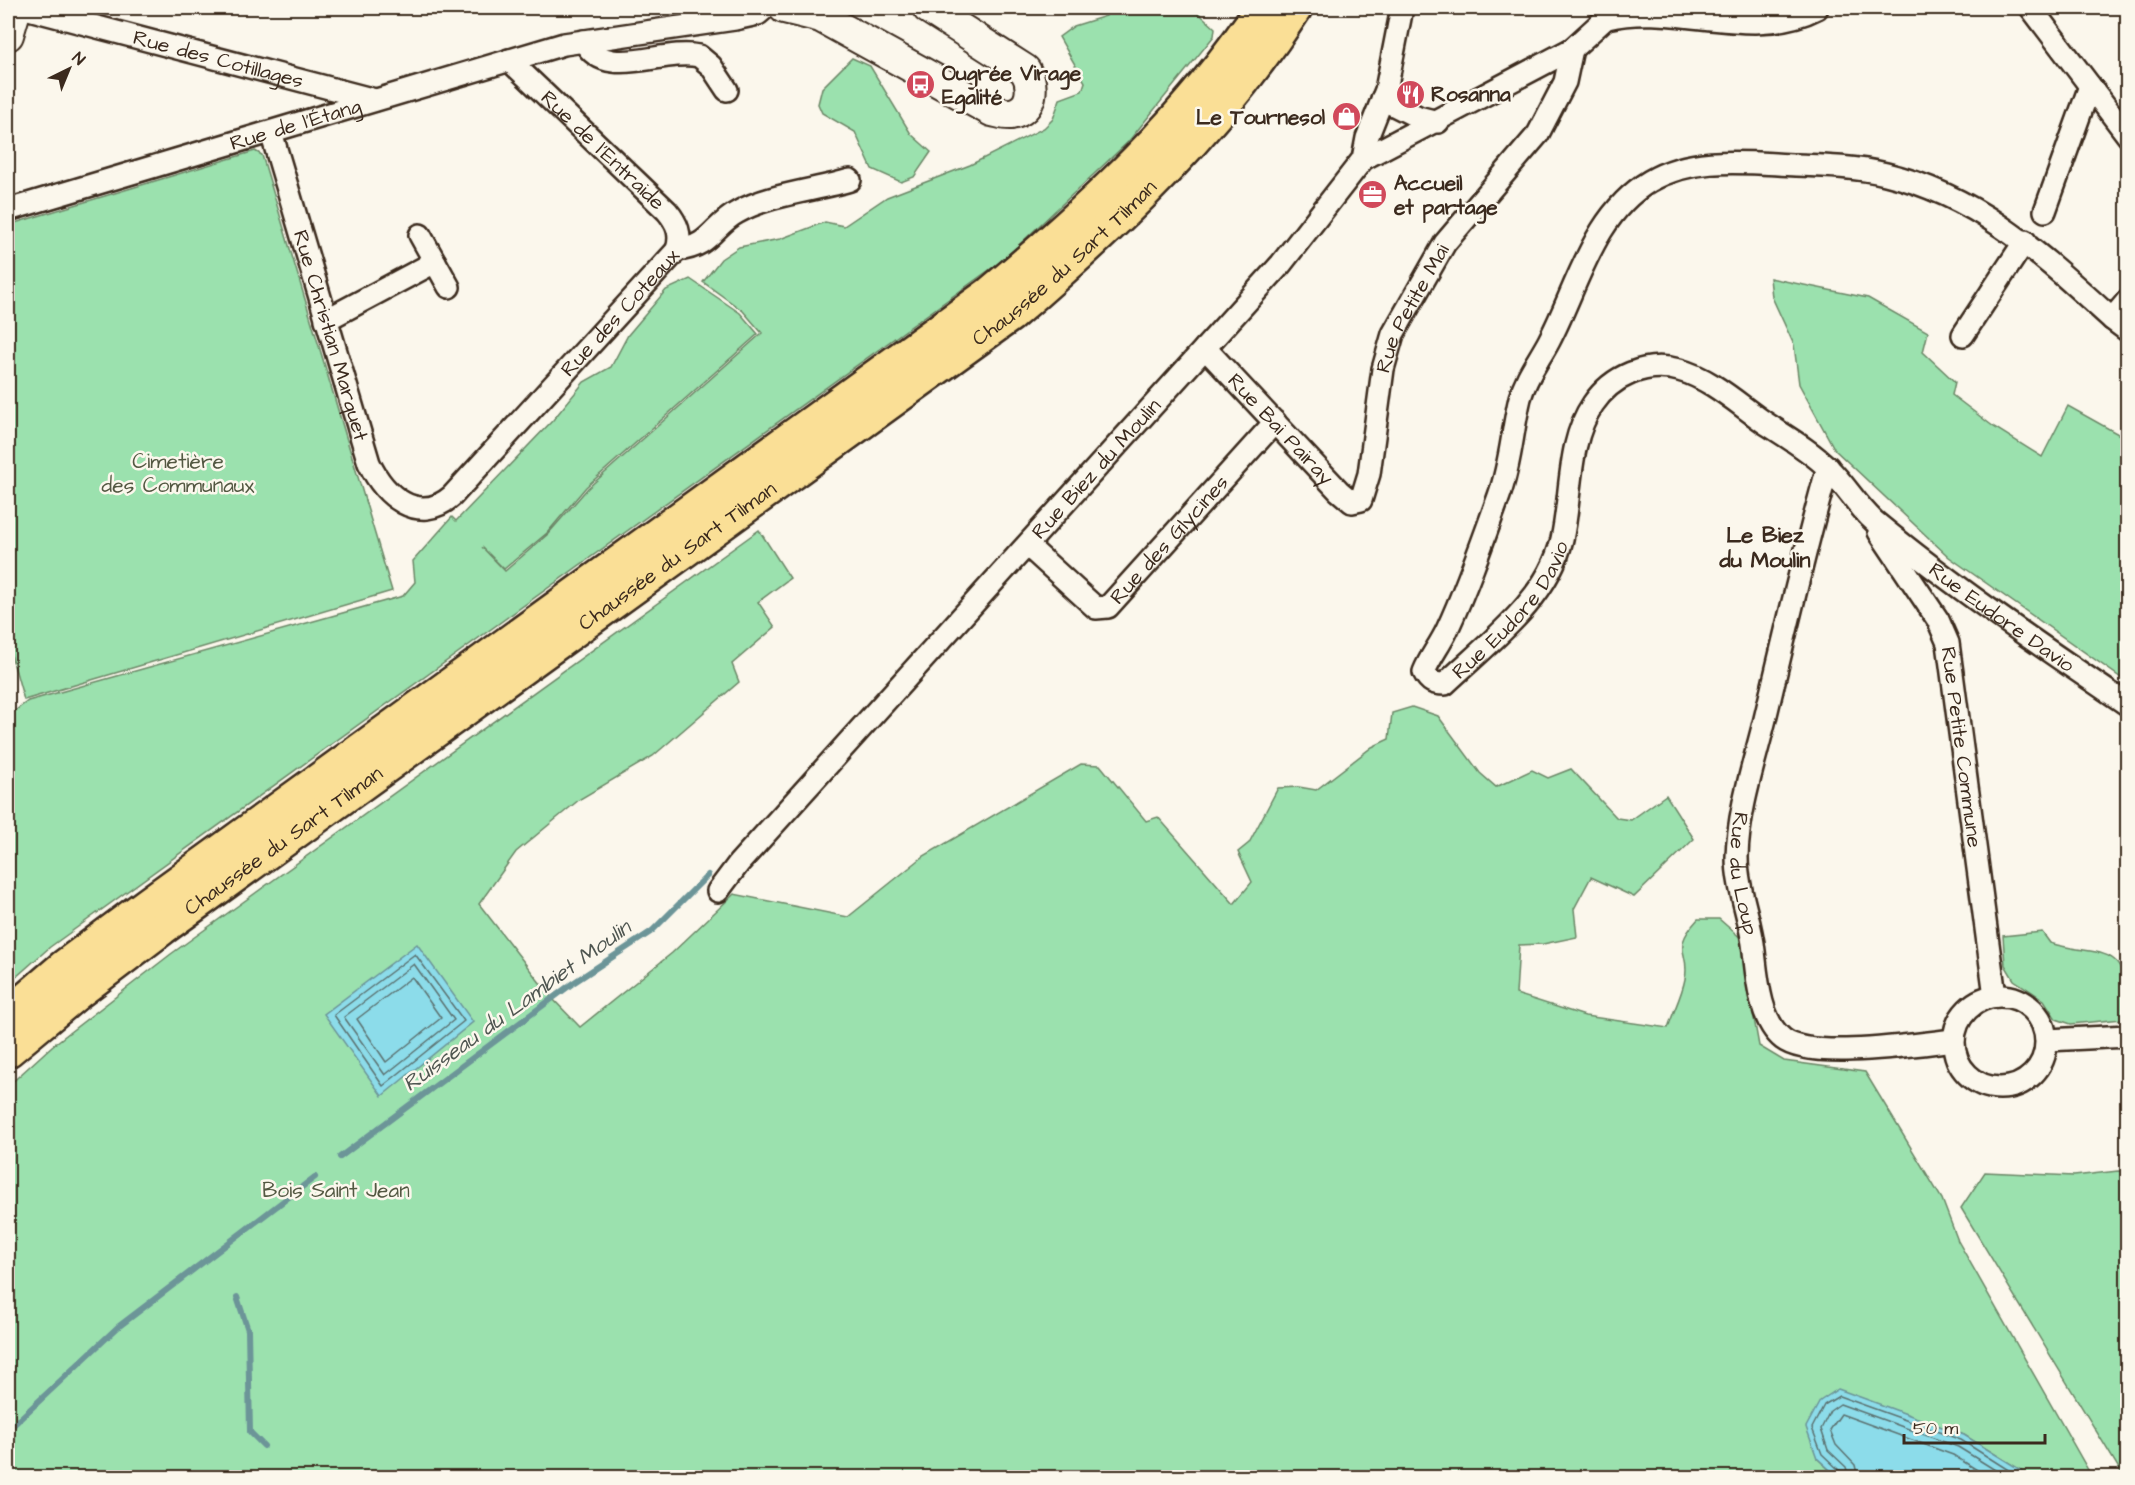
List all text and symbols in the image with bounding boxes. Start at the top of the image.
street label: Rue des Cotillages [130,23,307,95]
north arrow [39,39,99,99]
text: N [67,47,90,70]
place label: Ougrée Virage Egalité [942,59,1082,114]
bus stop icon: Ougrée Virage Egalité [905,69,937,101]
restaurant icon: Rosanna [1394,78,1426,110]
place label: Rosanna [1431,80,1511,109]
street label: Rue de l'Entraide [534,83,671,216]
street label: Rue de l'Étang [226,91,365,157]
shop icon: Le Tournesol [1330,101,1362,133]
place label: Le Tournesol [1196,103,1326,132]
place label: Accueil et partage [1394,169,1498,224]
street label: Chaussée du Sart Tilman [966,173,1163,353]
office icon: Accueil et partage [1357,179,1389,211]
street label: Rue Christian Marquet [286,226,376,445]
street label: Rue Petite Mai [1368,238,1456,376]
street label: Rue des Coteaux [554,242,686,383]
street label: Rue Bai Pairay [1221,367,1341,493]
street label: Rue Biez du Moulin [1025,392,1167,545]
park label: Cimetière des Communaux [102,447,255,500]
street label: Rue des Glycines [1103,469,1235,610]
street label: Chaussée du Sart Tilman [572,474,782,637]
district label: Le Biez du Moulin [1719,520,1810,576]
street label: Rue Eudore Davio [1445,537,1575,685]
street label: Rue Eudore Davio [1923,555,2081,679]
street label: Rue Petite Commune [1934,645,1990,849]
street label: Chaussée du Sart Tilman [178,759,388,922]
street label: Rue du Loup [1722,810,1766,938]
water label: Ruisseau du Lambiet Moulin [397,911,639,1099]
park label: Bois Saint Jean [262,1176,410,1205]
scale bar [1904,1407,2045,1445]
text: 50 m [1913,1416,1958,1441]

